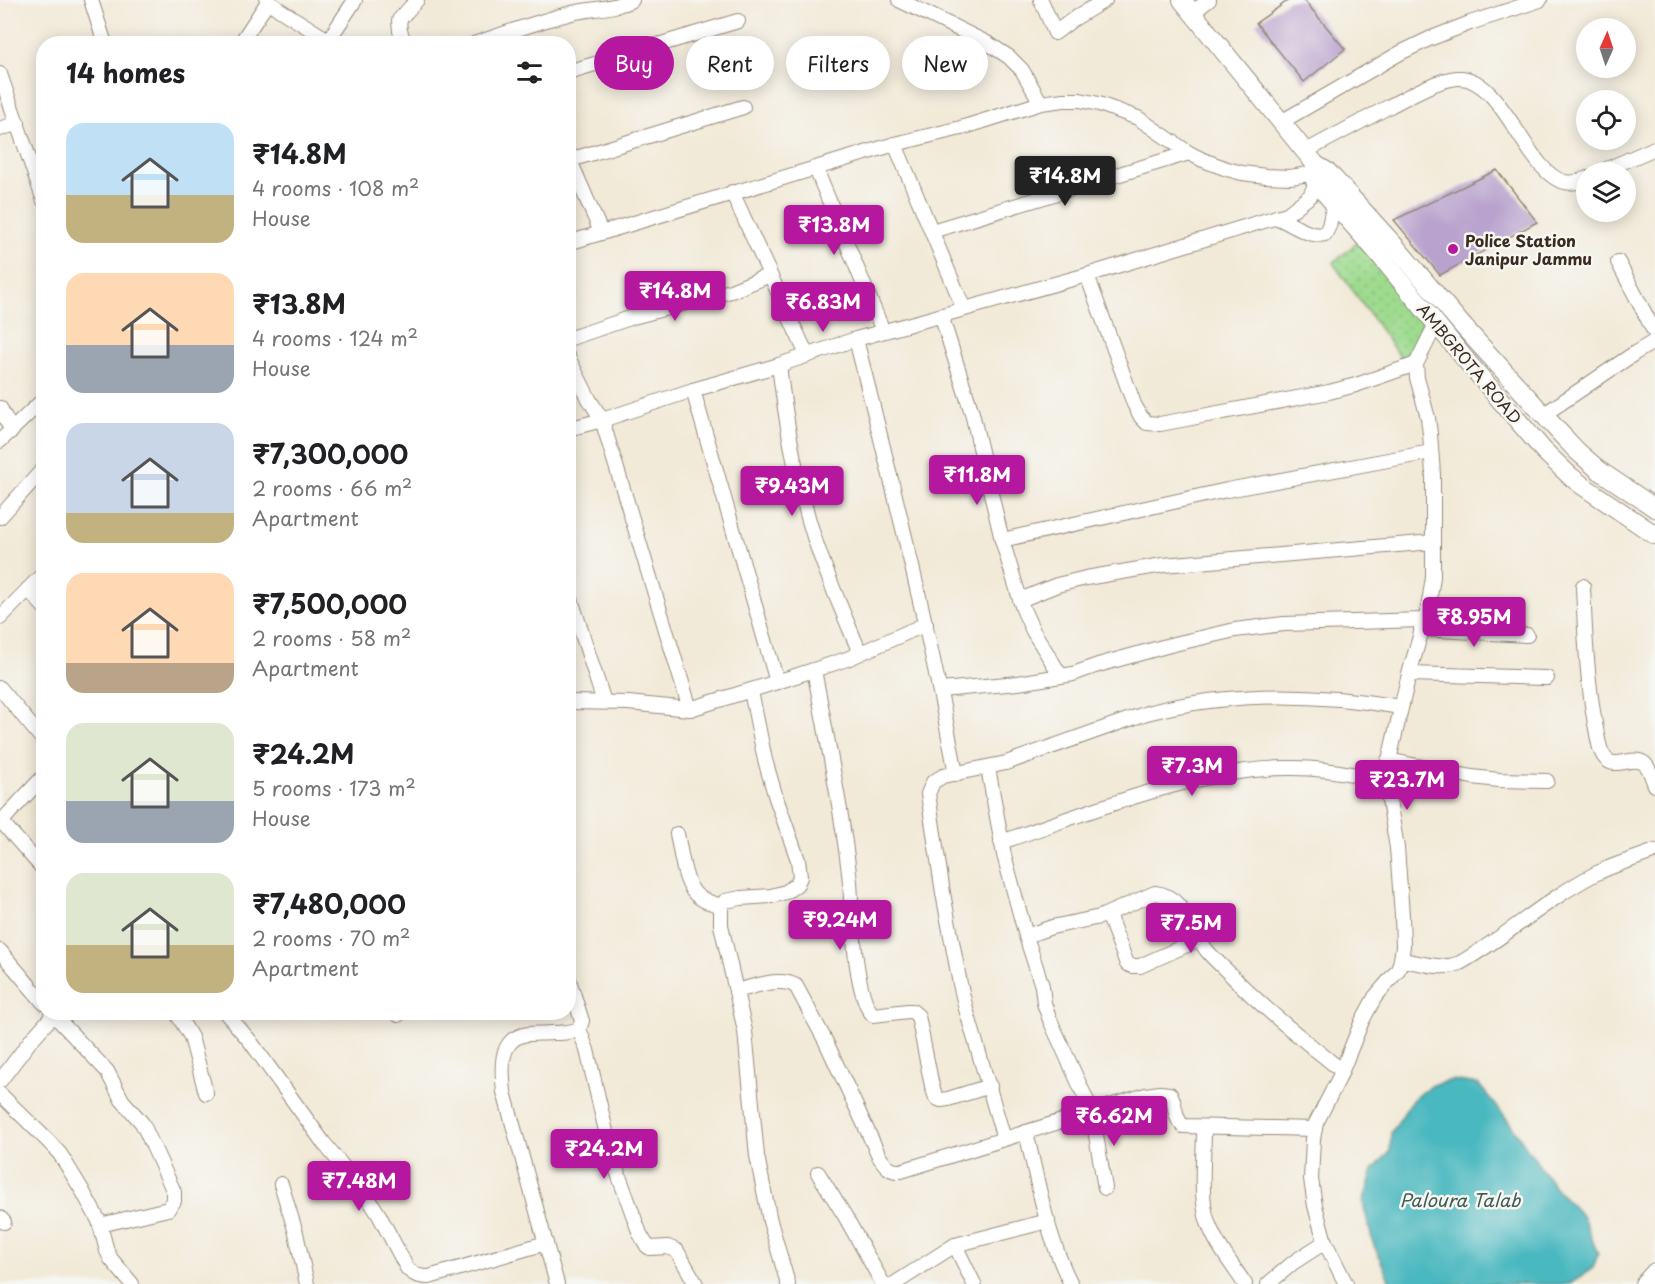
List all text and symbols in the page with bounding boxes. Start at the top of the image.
north arrow [1576,18,1636,78]
map controls [1576,18,1636,222]
chip: Buy [594,36,674,90]
chip: Rent [686,36,774,90]
chip: Filters [786,36,890,90]
chip: New [902,36,988,90]
text: 14 homes [66,53,185,92]
icon: filters [513,56,546,89]
button: locate [1576,90,1636,150]
text: ₹14.8M [252,134,347,173]
icon: home [114,147,186,219]
pin: ₹14.8M [1016,156,1114,207]
text: ₹14.8M [1029,160,1101,190]
button: layers [1576,162,1636,222]
text: 4 rooms · 108 m² [252,173,419,203]
text: House [252,203,311,233]
pin: ₹13.8M [785,205,883,256]
text: ₹13.8M [798,209,870,239]
place label: Police Station Janipur Jammu [1465,228,1592,270]
marker: Police Station Janipur Jammu [1446,242,1460,256]
pin: ₹14.8M [626,271,724,322]
text: ₹14.8M [639,275,711,305]
pin: ₹6.83M [774,282,872,333]
text: ₹13.8M [252,284,346,323]
text: ₹6.83M [785,286,861,316]
icon: home [114,297,186,369]
street label: AMBGROTA ROAD [1412,297,1528,429]
text: 4 rooms · 124 m² [252,323,418,353]
text: House [252,353,311,383]
text: ₹7,300,000 [252,434,408,473]
icon: home [114,447,186,519]
pin: ₹11.8M [928,455,1026,506]
text: ₹11.8M [943,459,1011,489]
pin: ₹9.43M [743,466,841,517]
text: ₹9.43M [755,470,829,500]
text: 2 rooms · 66 m² [252,473,412,503]
text: Apartment [252,503,359,533]
text: ₹7,500,000 [252,584,407,623]
icon: home [114,597,186,669]
pin: ₹8.95M [1425,597,1523,648]
text: ₹8.95M [1437,601,1511,631]
text: 2 rooms · 58 m² [252,623,411,653]
text: Apartment [252,653,359,683]
text: ₹24.2M [252,734,354,773]
pin: ₹7.3M [1150,746,1234,797]
icon: home [114,747,186,819]
text: ₹7.3M [1161,750,1223,780]
pin: ₹23.7M [1358,760,1456,811]
text: ₹23.7M [1369,764,1445,794]
text: 5 rooms · 173 m² [252,773,416,803]
text: House [252,803,311,833]
text: ₹7,480,000 [252,884,406,923]
icon: home [114,897,186,969]
pin: ₹9.24M [791,900,889,951]
pin: ₹7.5M [1149,903,1233,954]
text: ₹9.24M [802,904,878,934]
text: ₹7.5M [1160,907,1222,937]
text: 2 rooms · 70 m² [252,923,410,953]
text: Apartment [252,953,359,983]
pin: ₹6.62M [1065,1096,1163,1147]
text: ₹6.62M [1075,1100,1153,1130]
pin: ₹24.2M [555,1129,653,1180]
text: ₹24.2M [565,1133,643,1163]
pin: ₹7.48M [310,1161,408,1212]
text: ₹7.48M [321,1165,397,1195]
water label: Paloura Talab [1400,1186,1521,1213]

